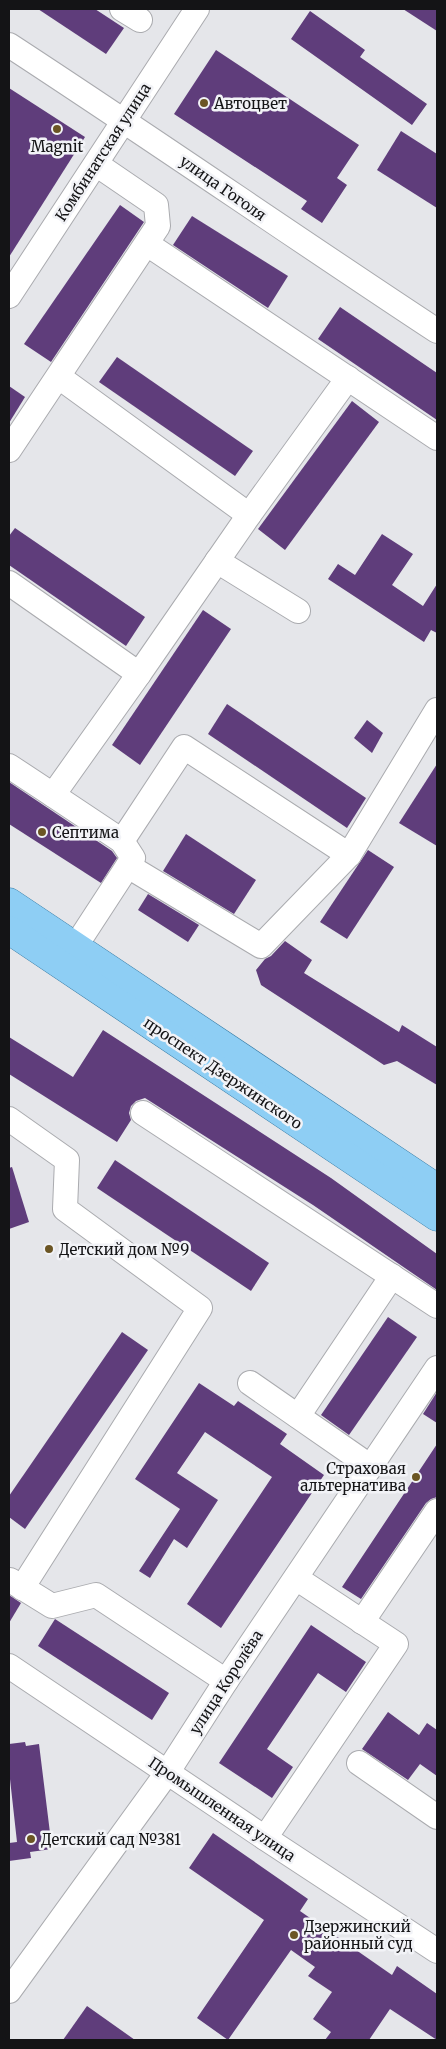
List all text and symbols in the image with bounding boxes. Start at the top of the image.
street label: Комбинатская улица [51,79,155,225]
place label: Автоцвет [213,94,287,113]
marker: Автоцвет [198,97,210,109]
marker: Magnit [51,123,63,135]
place label: Magnit [31,137,83,156]
street label: улица Гоголя [176,151,270,225]
place label: Септима [52,823,119,842]
marker: Септима [36,826,48,838]
street label: проспект Дзержинского [140,1013,306,1133]
place label: Детский дом №9 [59,1240,189,1259]
marker: Детский дом №9 [43,1243,55,1255]
place label: Страховая альтернатива [300,1459,406,1495]
marker: Страховая альтернатива [410,1471,422,1483]
street label: улица Королёва [185,1626,267,1738]
street label: Промышленная улица [145,1753,299,1865]
place label: Детский сад №381 [41,1830,181,1849]
marker: Детский сад №381 [25,1833,37,1845]
place label: Дзержинский районный суд [304,1917,413,1953]
marker: Дзержинский районный суд [288,1929,300,1941]

